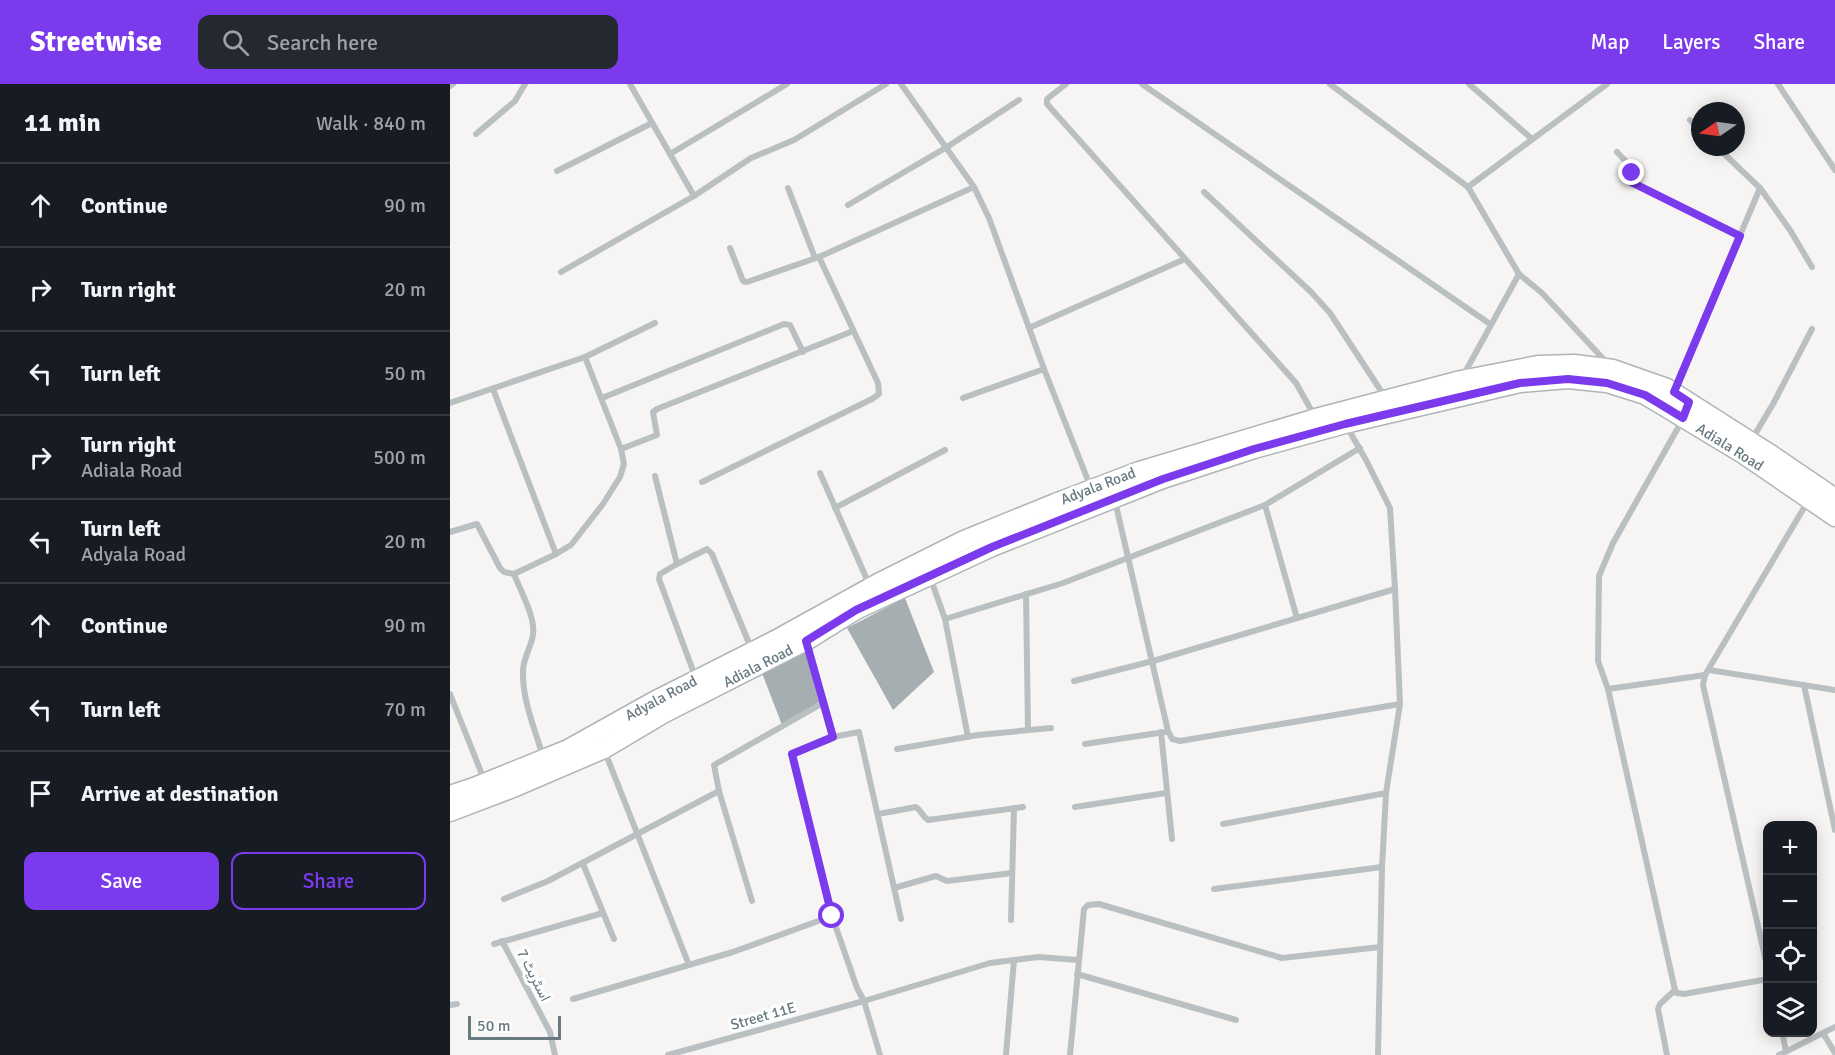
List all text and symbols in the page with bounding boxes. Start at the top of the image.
search box [198,15,618,69]
text: Streetwise [30,25,162,59]
icon: search [219,26,252,59]
text: Search here [267,29,378,56]
text: Map [1591,29,1629,55]
text: Layers [1662,29,1720,55]
text: Share [1753,29,1805,55]
north arrow [1691,102,1745,156]
text: 11 min [24,107,101,139]
text: Walk · 840 m [316,111,426,136]
route end [1618,159,1644,185]
icon: ahead [24,189,57,222]
text: Continue [81,192,168,219]
text: 90 m [384,193,426,218]
icon: right [24,273,57,306]
text: Turn right [81,276,176,303]
text: 20 m [384,277,426,302]
icon: left [24,357,57,390]
text: Turn left [81,360,161,387]
text: 50 m [384,361,426,386]
street label: Adiala Road [1693,419,1767,475]
text: Turn right [81,431,176,458]
icon: right [24,441,57,474]
text: 500 m [373,445,426,470]
text: Adiala Road [81,458,182,483]
street label: Adyala Road [1058,463,1138,509]
text: Turn left [81,515,161,542]
icon: left [24,525,57,558]
text: 20 m [384,529,426,554]
text: Adyala Road [81,542,186,567]
icon: ahead [24,609,57,642]
text: Continue [81,612,168,639]
text: 90 m [384,613,426,638]
street label: Adiala Road [720,641,796,691]
street label: Adyala Road [622,672,700,724]
icon: left [24,693,57,726]
text: Turn left [81,696,161,723]
text: 70 m [384,697,426,722]
icon: arrive [24,777,57,810]
text: Arrive at destination [81,780,278,807]
map controls [1763,821,1817,1037]
button: + [1763,821,1817,875]
button: Save [24,852,219,910]
button: Share [231,852,426,910]
button: − [1763,875,1817,929]
route start [818,902,844,928]
button: locate [1763,929,1817,983]
street label: اسٹریٹ 7 [513,946,555,1004]
button: layers [1763,983,1817,1037]
street label: Street 11E [728,998,798,1034]
scale bar [468,1013,561,1040]
text: 50 m [477,1016,511,1036]

